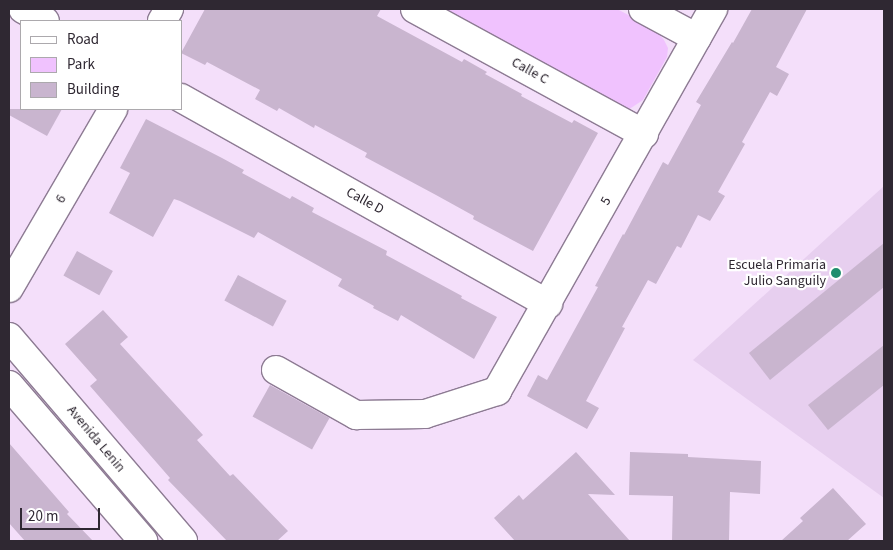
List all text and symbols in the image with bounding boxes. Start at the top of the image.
legend [20,20,182,110]
text: Road [67,29,99,50]
text: Park [67,54,95,75]
street label: Calle C [508,54,552,88]
text: Building [67,79,119,100]
street label: Calle D [343,184,387,218]
street label: 6 [52,192,70,206]
street label: 5 [597,194,615,208]
place label: Escuela Primaria Julio Sanguily [728,257,826,290]
marker: Escuela Primaria Julio Sanguily [830,267,842,279]
street label: Avenida Lenin [63,402,129,476]
scale bar [22,498,102,530]
text: 20 m [28,506,58,527]

